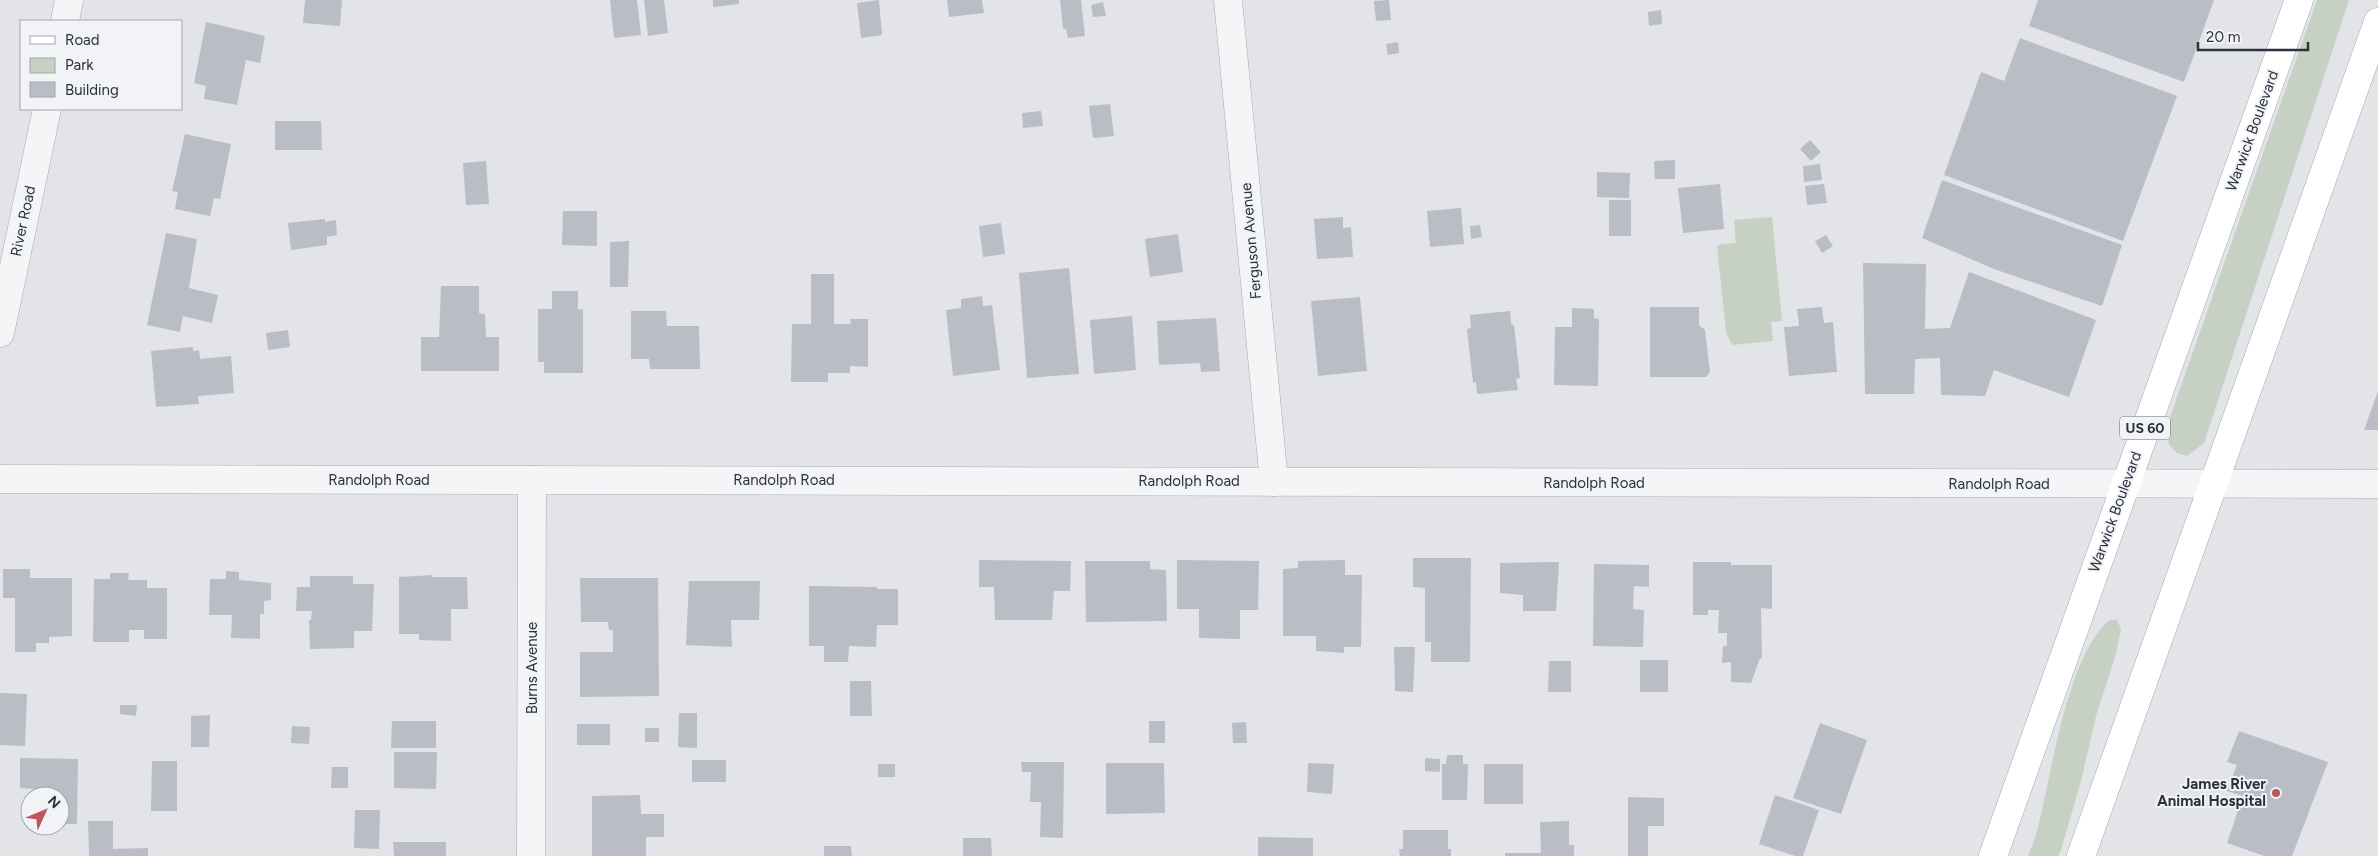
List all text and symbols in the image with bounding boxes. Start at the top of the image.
legend [20,20,182,110]
scale bar [2198,20,2308,52]
text: 20 m [2206,28,2240,46]
text: Road [65,31,100,49]
text: Park [65,56,94,74]
street label: Warwick Boulevard [2222,68,2282,194]
text: Building [65,81,119,99]
street label: Ferguson Avenue [1237,182,1265,300]
street label: River Road [7,184,39,258]
road number: US 60 [2120,416,2170,439]
street label: Warwick Boulevard [2085,449,2145,575]
street label: Randolph Road [328,471,430,489]
street label: Randolph Road [733,471,835,489]
street label: Randolph Road [1138,472,1240,490]
street label: Randolph Road [1543,474,1645,492]
street label: Randolph Road [1948,475,2050,493]
street label: Burns Avenue [523,622,541,714]
place label: James River Animal Hospital [2157,775,2266,810]
north arrow [20,786,70,836]
marker: James River Animal Hospital [2270,787,2282,799]
text: N [44,793,64,812]

